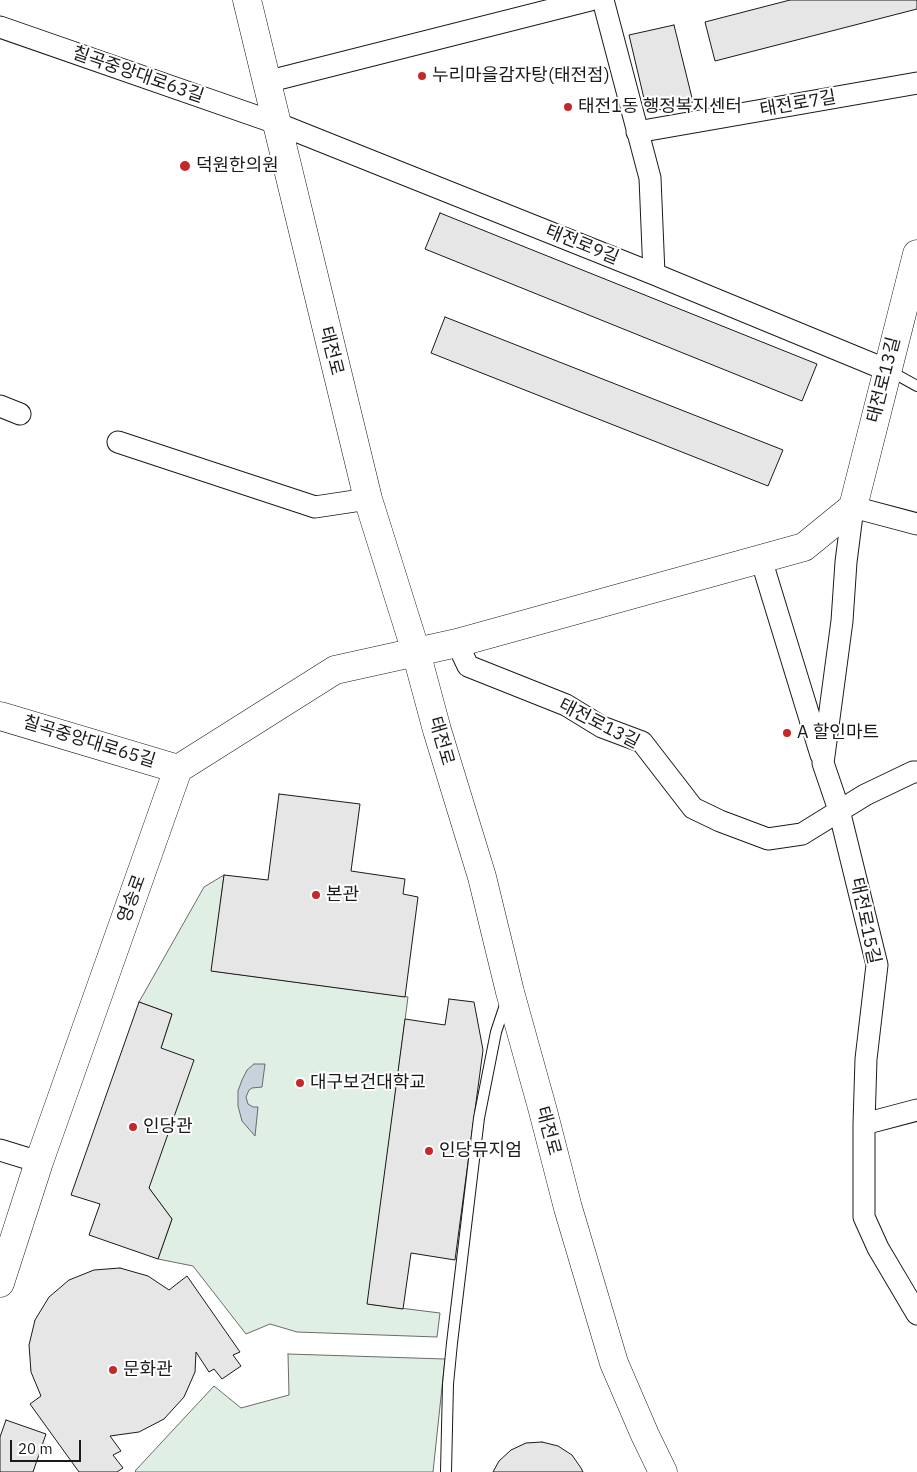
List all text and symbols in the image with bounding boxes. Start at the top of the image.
street label: 칠곡중앙대로63길 [69,42,207,108]
place label: 누리마을감자탕(태전점) [432,65,610,87]
marker: 누리마을감자탕(태전점) [416,70,428,82]
street label: 태전로7길 [758,87,838,121]
place label: 태전1동 행정복지센터 [578,96,742,118]
marker: 태전1동 행정복지센터 [562,101,574,113]
place label: 덕원한의원 [196,155,279,177]
marker: 덕원한의원 [178,159,192,173]
street label: 태전로9길 [542,221,622,269]
street label: 태전로 [315,324,347,378]
street label: 태전로13길 [863,335,905,425]
street label: 태전로13길 [555,694,643,754]
street label: 칠곡중앙대로65길 [20,712,158,772]
street label: 태전로 [424,714,458,768]
place label: A 할인마트 [797,722,879,744]
marker: A 할인마트 [781,727,793,739]
street label: 영송로 [113,872,151,926]
street label: 태전로15길 [845,876,885,966]
place label: 본관 [326,884,359,906]
marker: 본관 [310,889,322,901]
place label: 대구보건대학교 [310,1072,426,1094]
marker: 대구보건대학교 [294,1077,306,1089]
street label: 태전로 [531,1104,565,1158]
place label: 인당관 [143,1116,193,1138]
marker: 인당관 [127,1121,139,1133]
place label: 인당뮤지엄 [439,1140,522,1162]
marker: 인당뮤지엄 [423,1145,435,1157]
place label: 문화관 [123,1359,173,1381]
marker: 문화관 [107,1364,119,1376]
scale bar [12,1430,84,1462]
text: 20 m [18,1439,53,1458]

